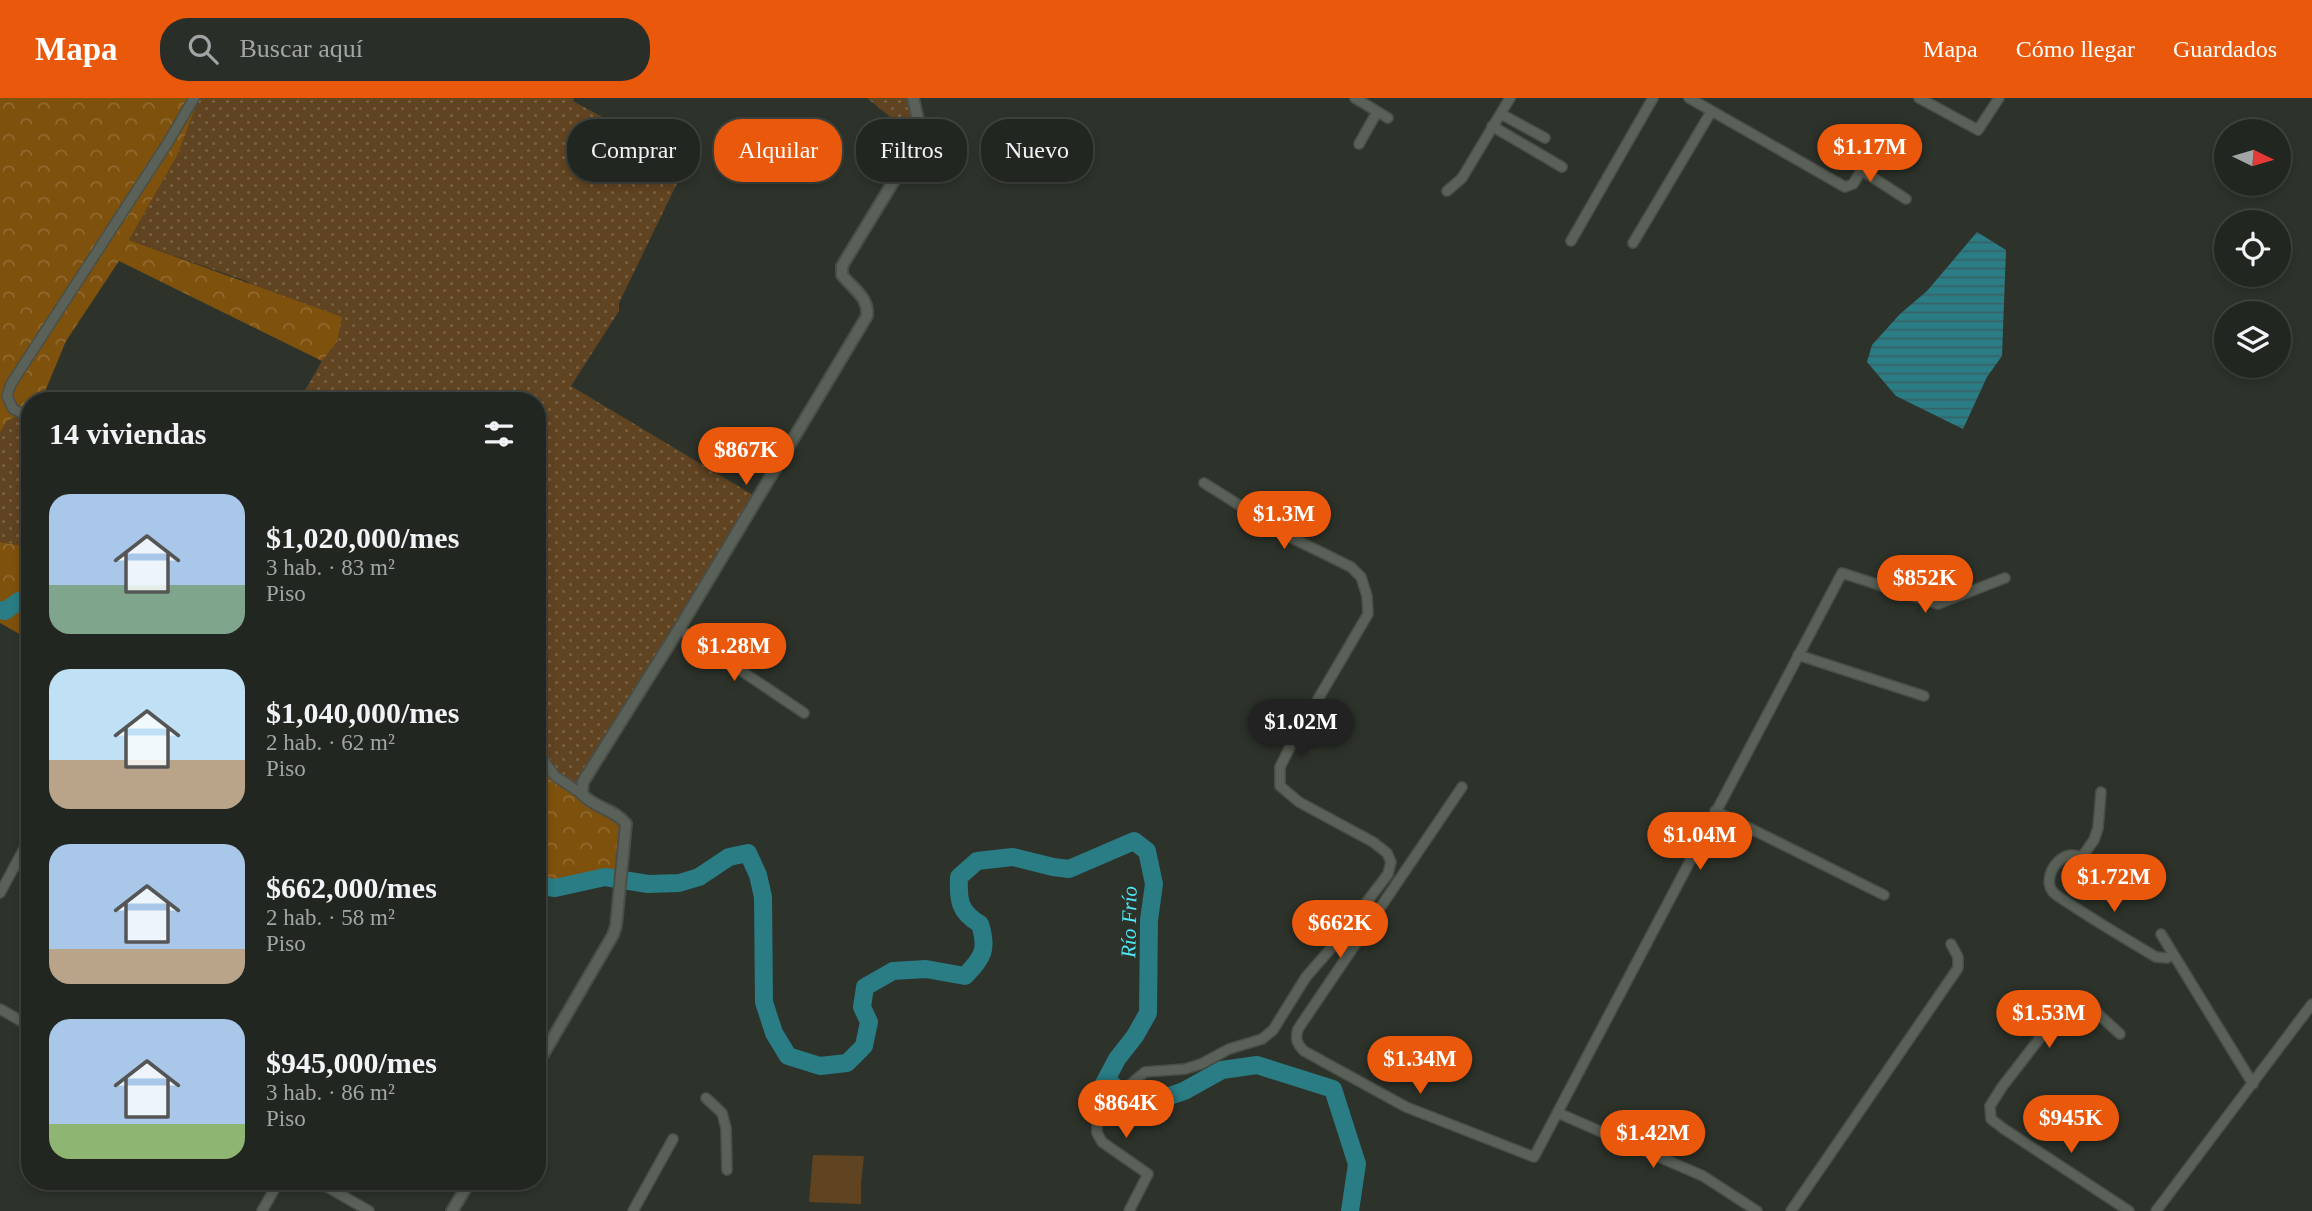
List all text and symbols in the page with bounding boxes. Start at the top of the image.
search box [160,18,650,81]
icon: search [184,30,222,68]
text: Mapa [35,31,118,67]
text: Buscar aquí [240,34,363,63]
text: Mapa [1923,36,1978,62]
text: Cómo llegar [2016,36,2135,62]
text: Guardados [2173,36,2277,62]
chip: Comprar [567,119,700,182]
chip: Alquilar [714,119,842,182]
chip: Filtros [856,119,967,182]
chip: Nuevo [981,119,1093,182]
north arrow [2214,119,2291,196]
map controls [2214,119,2291,378]
pin: $1.17M [1813,125,1927,184]
text: $1.17M [1833,134,1907,159]
button: locate [2214,210,2291,287]
button: layers [2214,301,2291,378]
icon: filters [480,415,518,453]
text: 14 viviendas [49,417,207,450]
pin: $867K [697,428,795,487]
text: $867K [714,437,778,462]
pin: $1.3M [1235,491,1333,551]
text: $1.3M [1253,501,1315,526]
text: $1,020,000/mes [266,521,459,554]
icon: home [105,522,189,606]
text: 3 hab. · 83 m² [266,555,395,580]
pin: $852K [1876,556,1974,615]
text: $852K [1893,565,1957,590]
text: Piso [266,581,306,606]
pin: $1.28M [677,624,791,683]
text: $1.28M [697,633,771,658]
text: $1,040,000/mes [266,696,459,729]
icon: home [105,697,189,781]
pin: $1.02M [1244,700,1358,759]
text: $1.02M [1264,709,1338,734]
text: 2 hab. · 62 m² [266,730,395,755]
text: Piso [266,756,306,781]
pin: $1.04M [1643,812,1757,872]
text: $1.04M [1663,822,1737,847]
pin: $1.72M [2057,854,2171,914]
text: $1.72M [2077,864,2151,889]
text: $662,000/mes [266,871,437,904]
icon: home [105,872,189,956]
water label: Río Frío [1116,886,1142,959]
pin: $662K [1291,900,1389,960]
text: 2 hab. · 58 m² [266,905,395,930]
text: $662K [1308,910,1372,935]
text: Piso [266,931,306,956]
pin: $1.53M [1992,990,2106,1050]
text: $1.53M [2012,1000,2086,1025]
pin: $1.34M [1363,1037,1477,1096]
text: $945,000/mes [266,1046,437,1079]
text: $1.34M [1383,1046,1457,1071]
icon: home [105,1047,189,1131]
text: 3 hab. · 86 m² [266,1080,395,1105]
pin: $864K [1077,1080,1175,1140]
text: $864K [1094,1090,1158,1115]
pin: $945K [2022,1096,2120,1155]
text: $945K [2039,1105,2103,1130]
text: Piso [266,1106,306,1131]
pin: $1.42M [1596,1110,1710,1170]
text: $1.42M [1616,1120,1690,1145]

